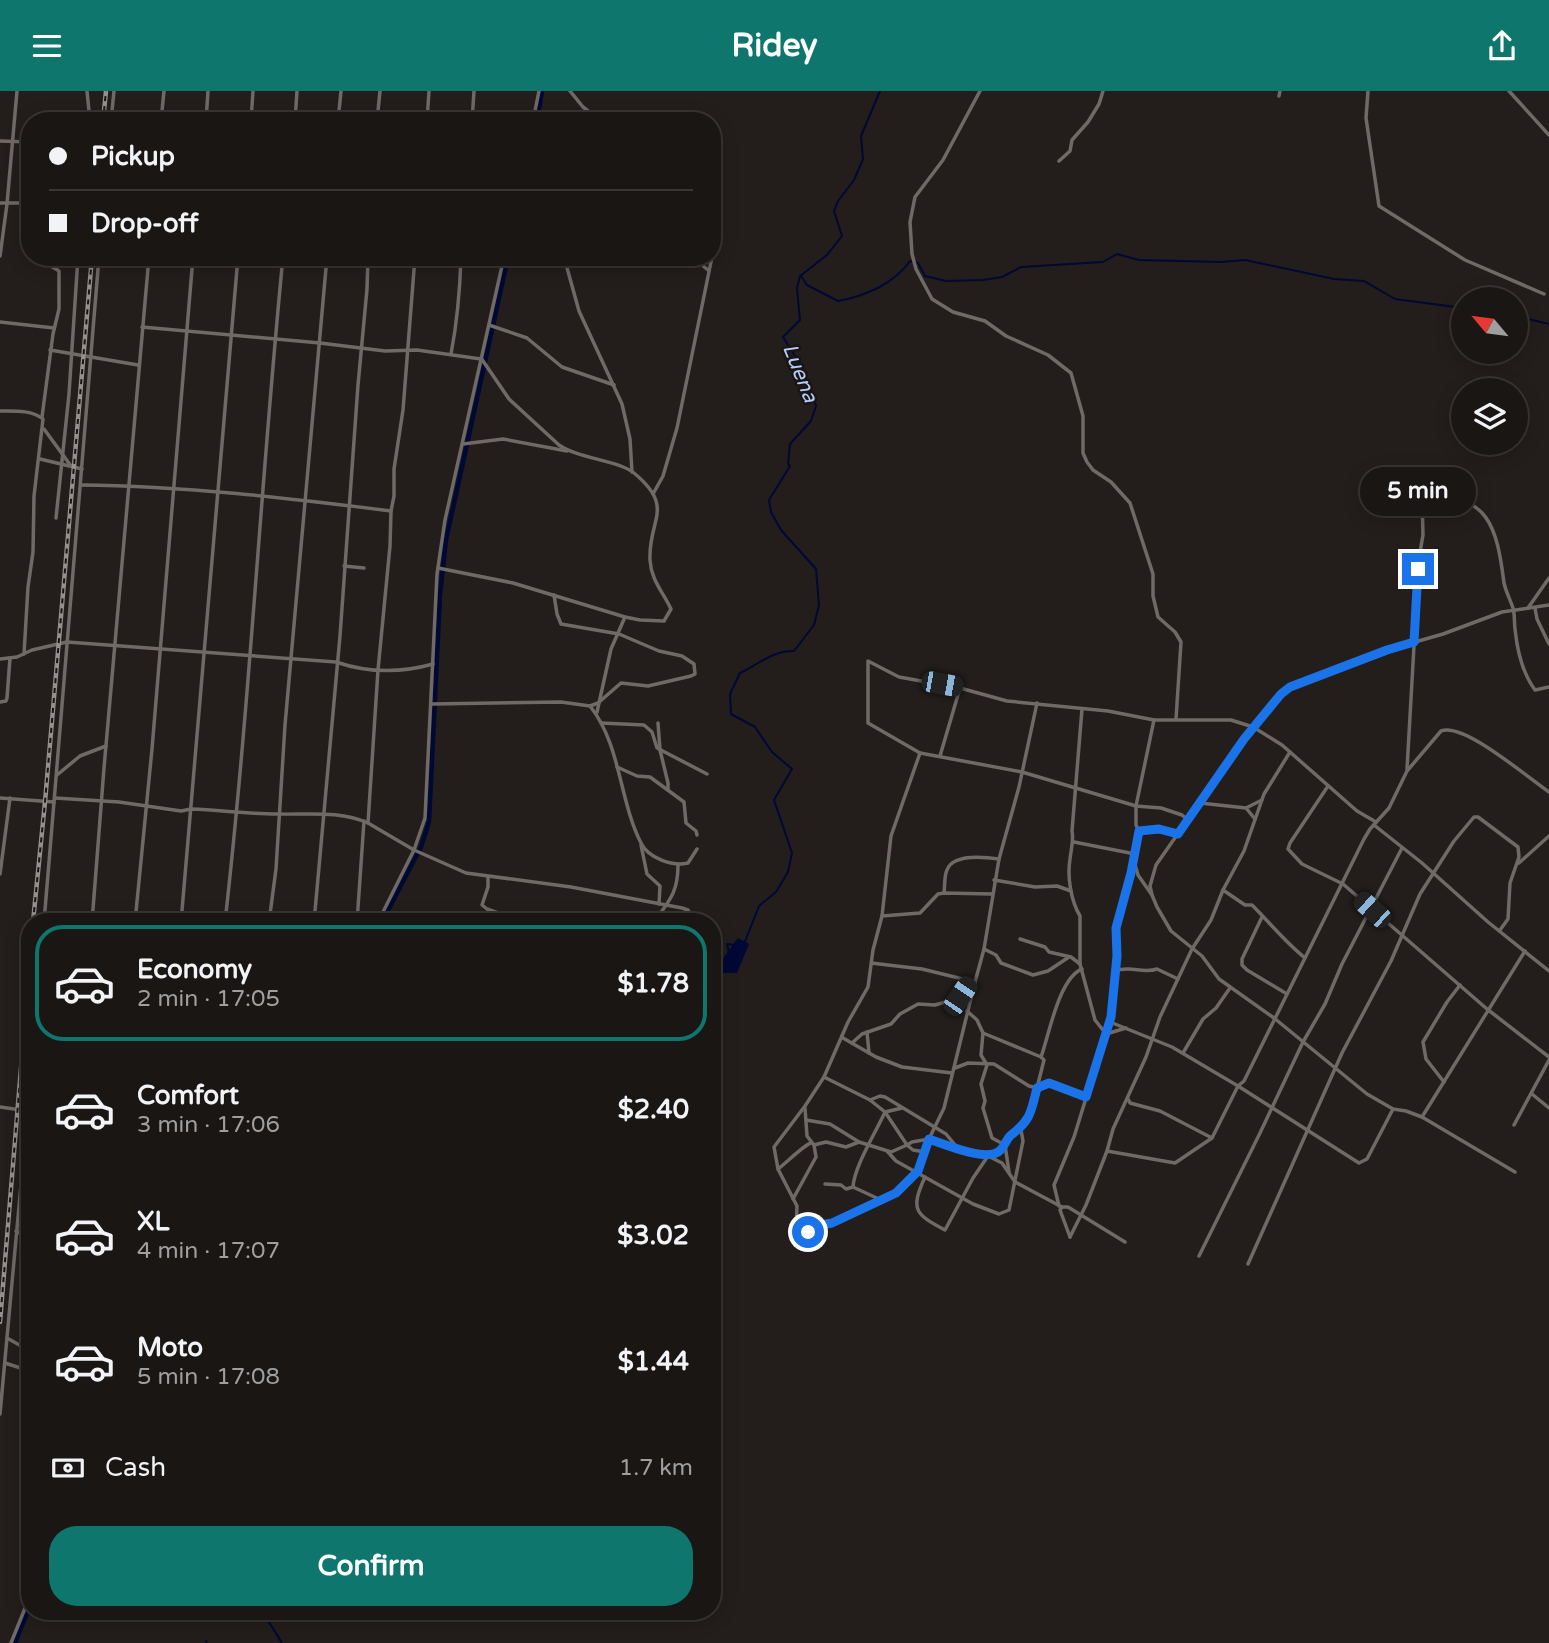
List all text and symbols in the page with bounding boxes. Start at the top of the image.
icon: menu [28,27,66,65]
text: Ridey [731,27,818,65]
icon: share [1483,27,1521,65]
text: Pickup [91,141,175,172]
text: Drop-off [91,208,198,239]
north arrow [1451,287,1528,364]
map controls [1451,287,1528,455]
water label: Luena [777,340,824,407]
button: layers [1451,378,1528,455]
callout: 5 min [1360,468,1476,517]
text: 5 min [1387,477,1449,505]
route end [1402,553,1434,585]
car [920,670,965,698]
car [1350,888,1395,932]
icon: car [53,952,116,1015]
text: Economy [137,954,252,985]
text: $1.78 [617,968,689,999]
car [940,973,981,1019]
text: 2 min · 17:05 [137,985,280,1013]
icon: car [53,1078,116,1141]
text: Comfort [137,1080,239,1111]
text: $2.40 [618,1094,689,1125]
text: 3 min · 17:06 [137,1111,280,1139]
icon: car [53,1204,116,1267]
text: XL [137,1206,169,1237]
route start [792,1216,824,1248]
text: $3.02 [617,1220,689,1251]
text: 4 min · 17:07 [137,1237,280,1265]
icon: car [53,1330,116,1393]
text: Moto [137,1332,203,1363]
text: $1.44 [618,1346,689,1377]
text: 5 min · 17:08 [137,1363,280,1391]
icon: cash [49,1449,87,1487]
text: Cash [105,1452,166,1483]
text: 1.7 km [619,1454,693,1482]
button: Confirm [49,1526,693,1606]

